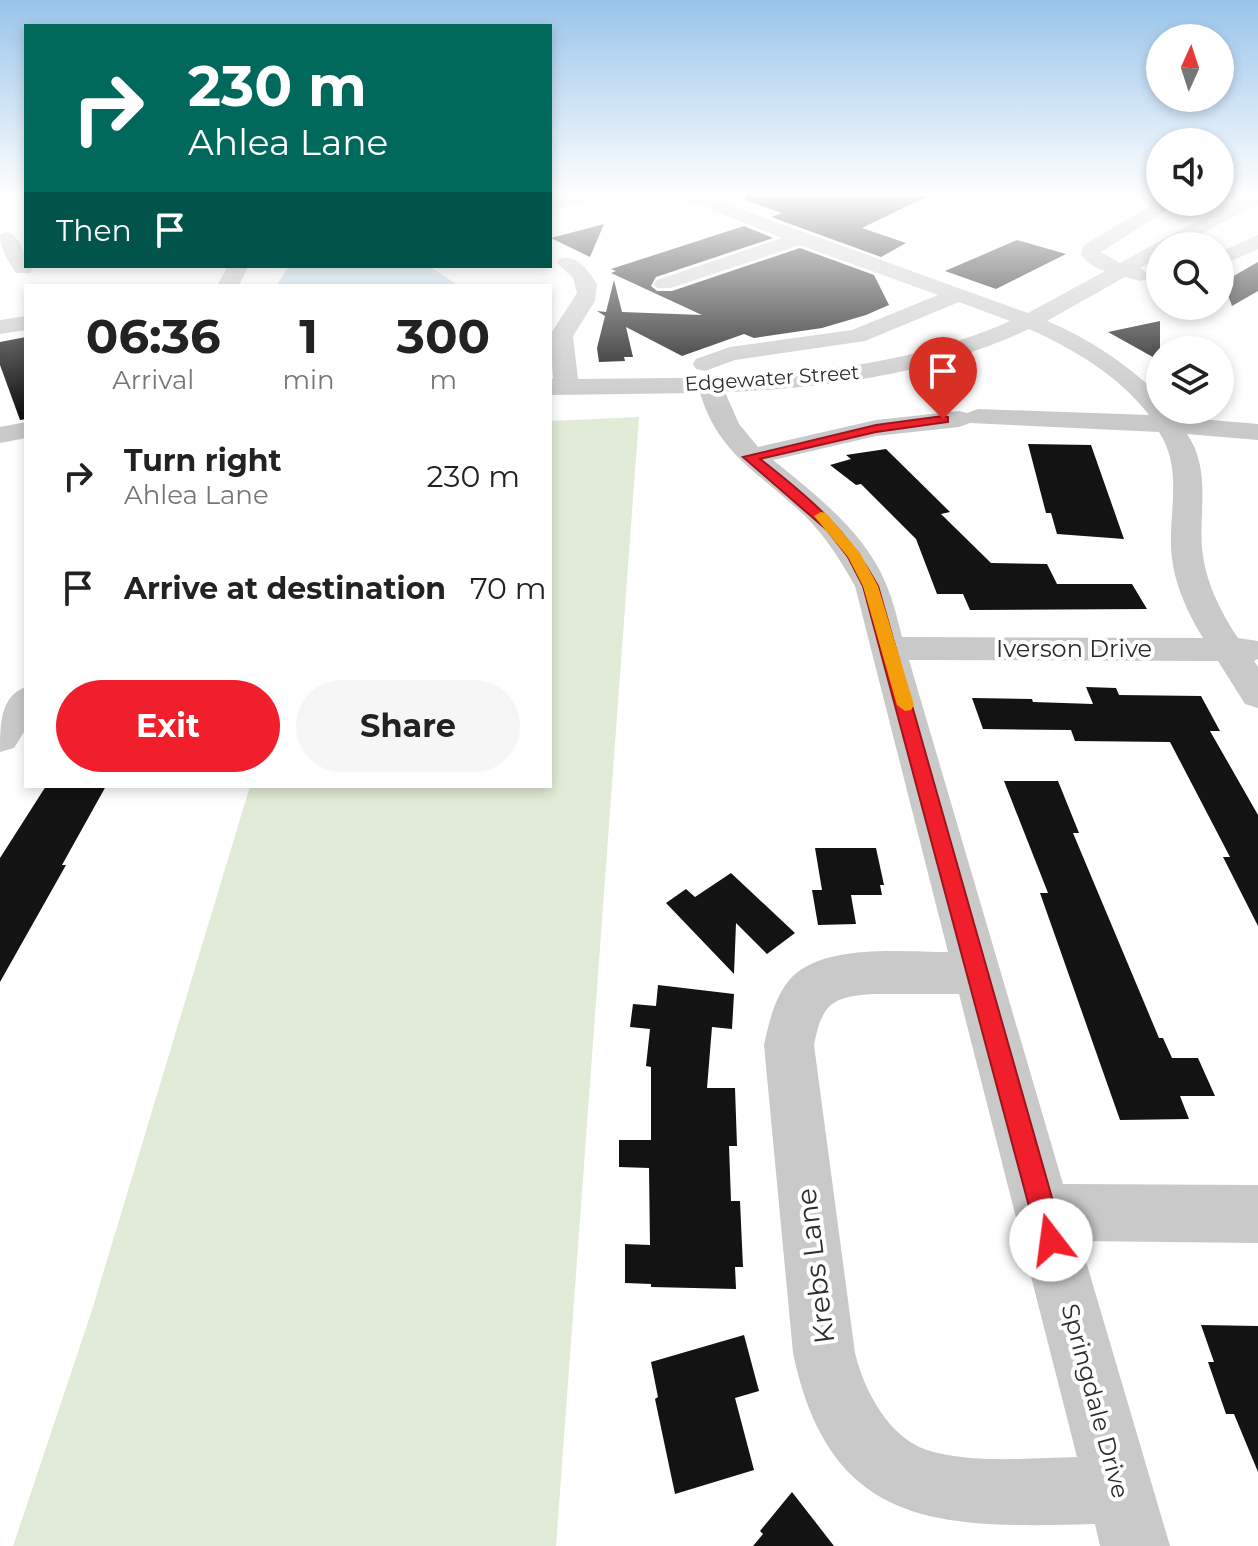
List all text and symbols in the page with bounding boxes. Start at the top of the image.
north arrow [1146,24,1234,112]
map controls [1146,24,1234,424]
text: 230 m [188,52,367,120]
icon: right [56,56,160,160]
text: Ahlea Lane [188,120,388,164]
button: sound [1146,128,1234,216]
icon: arrive [148,208,192,252]
text: Then [56,212,132,249]
button: search [1146,232,1234,320]
text: 06:36 [86,307,221,365]
text: 1 [299,307,318,365]
text: 300 [396,307,490,365]
button: layers [1146,336,1234,424]
pin [909,337,977,419]
icon: arrive [921,349,965,393]
street label: Edgewater Street [684,360,860,396]
text: Arrival [112,364,194,396]
text: min [282,364,335,396]
text: m [429,364,457,396]
text: Turn right [124,442,281,479]
icon: right [56,454,100,498]
text: 230 m [426,458,520,495]
text: Ahlea Lane [124,479,269,511]
icon: arrive [56,566,100,610]
text: Arrive at destination [124,570,446,607]
text: 70 m [470,570,547,607]
street label: Iverson Drive [996,634,1152,663]
button: Exit [56,680,280,772]
button: Share [296,680,520,772]
street label: Krebs Lane [789,1186,841,1346]
position arrow [1009,1198,1093,1282]
street label: Springdale Drive [1056,1300,1135,1501]

